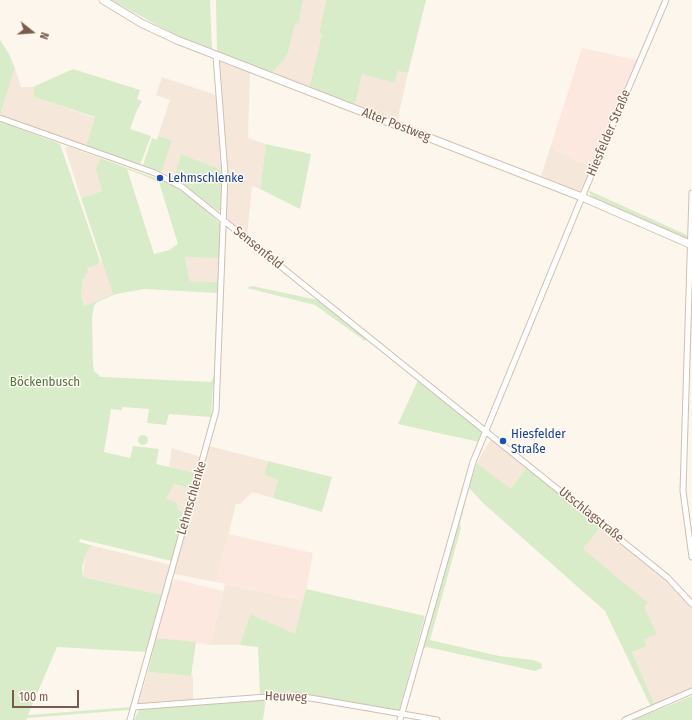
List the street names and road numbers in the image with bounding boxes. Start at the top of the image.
street label: Hiesfelder Straße [584,87,634,179]
street label: Alter Postweg [359,105,433,145]
street label: Sensenfeld [230,223,286,273]
street label: Lehmschlenke [174,459,210,537]
street label: Utschlagstraße [555,484,627,546]
street label: Heuweg [265,688,307,706]

